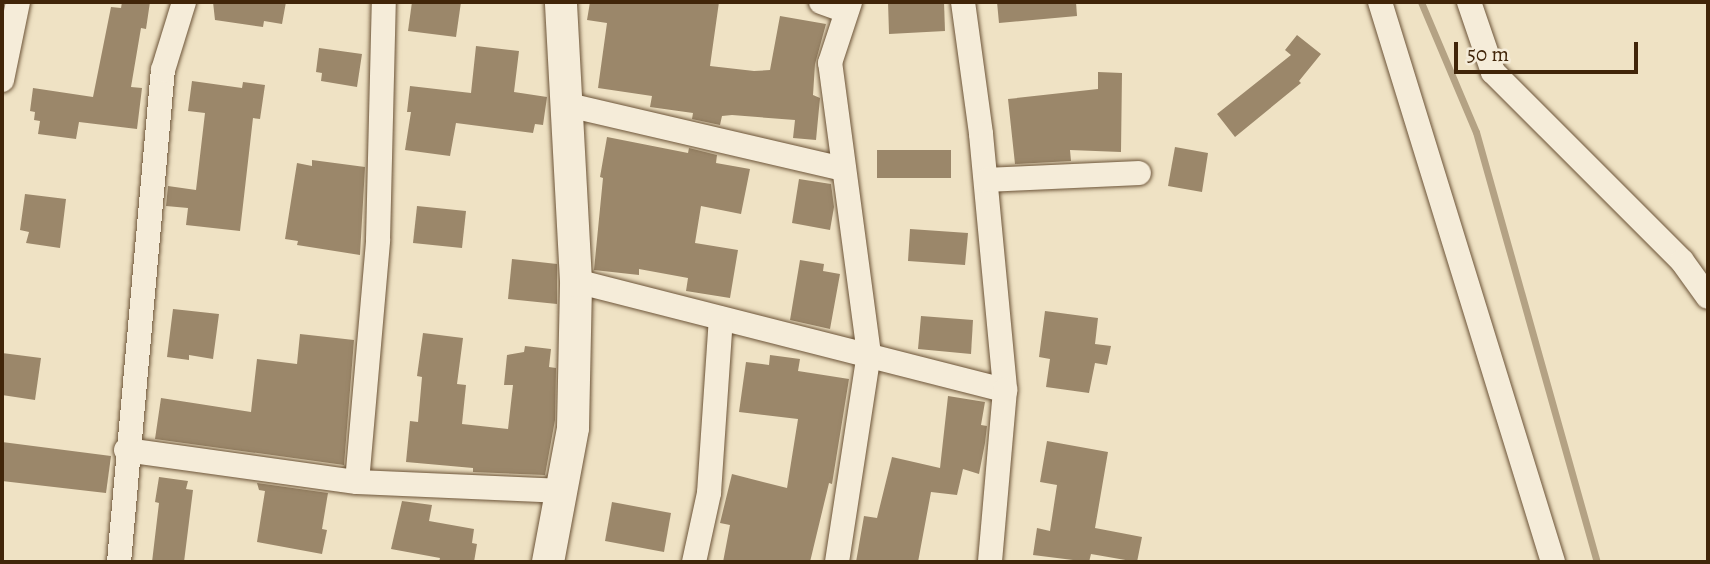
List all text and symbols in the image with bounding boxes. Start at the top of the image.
scale bar [1458,28,1642,72]
text: 50 m [1467,40,1509,68]

